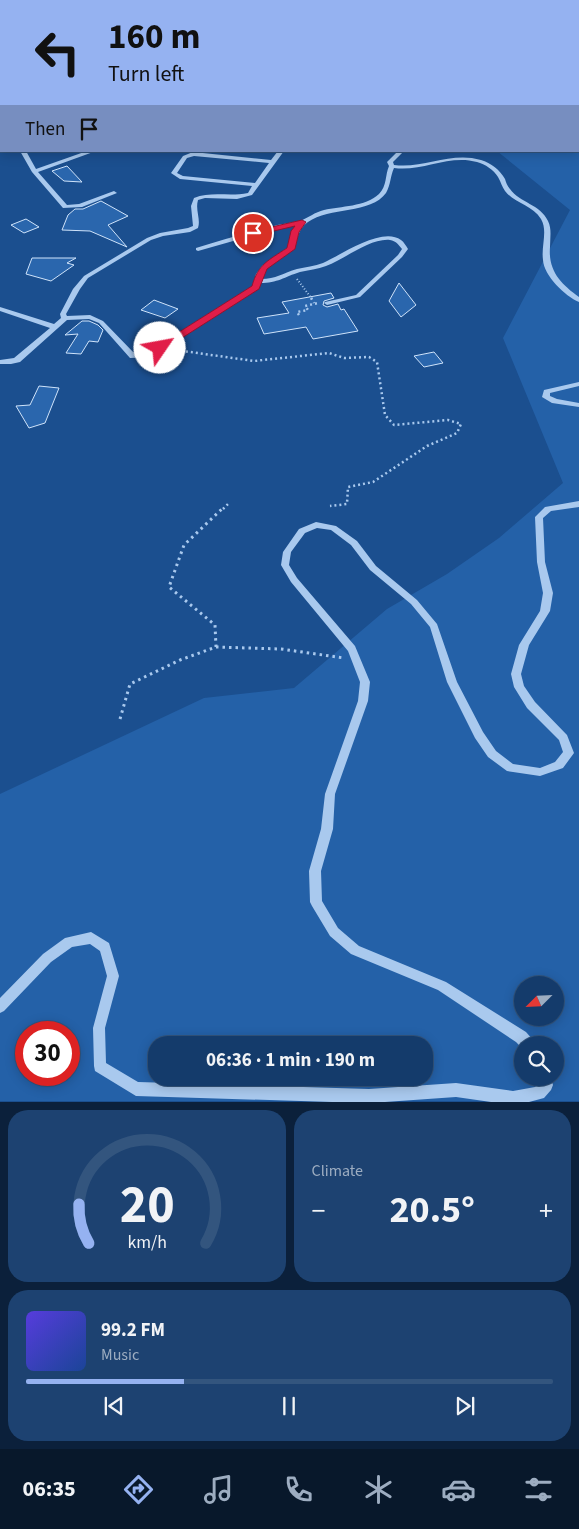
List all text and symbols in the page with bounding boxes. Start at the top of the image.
text: 160 m [108,12,200,62]
icon: left [25,20,90,85]
text: Turn left [108,58,184,90]
icon: arrive [75,115,103,143]
text: Then [25,116,65,143]
pin [232,212,274,254]
icon: arrive [239,219,267,247]
position arrow [133,321,185,373]
north arrow [514,976,564,1026]
map controls [514,976,564,1086]
speed limit sign: 30 [15,1021,80,1086]
button: search [514,1036,564,1086]
text: 06:36 · 1 min · 190 m [206,1047,375,1074]
text: Climate [312,1160,363,1182]
text: 20 [119,1169,174,1243]
text: 20.5° [390,1183,475,1237]
text: − [312,1191,325,1231]
text: + [539,1191,553,1231]
text: km/h [127,1230,167,1255]
text: 99.2 FM [101,1317,165,1344]
text: Music [101,1344,139,1366]
icon: previous [100,1392,128,1420]
icon: pause [275,1392,303,1420]
icon: next [451,1392,479,1420]
icon: directions [121,1472,156,1507]
icon: music [201,1472,236,1507]
icon: phone [281,1472,316,1507]
icon: climate [361,1472,396,1507]
icon: car [441,1472,476,1507]
icon: filters [521,1472,556,1507]
text: 06:35 [23,1473,76,1505]

